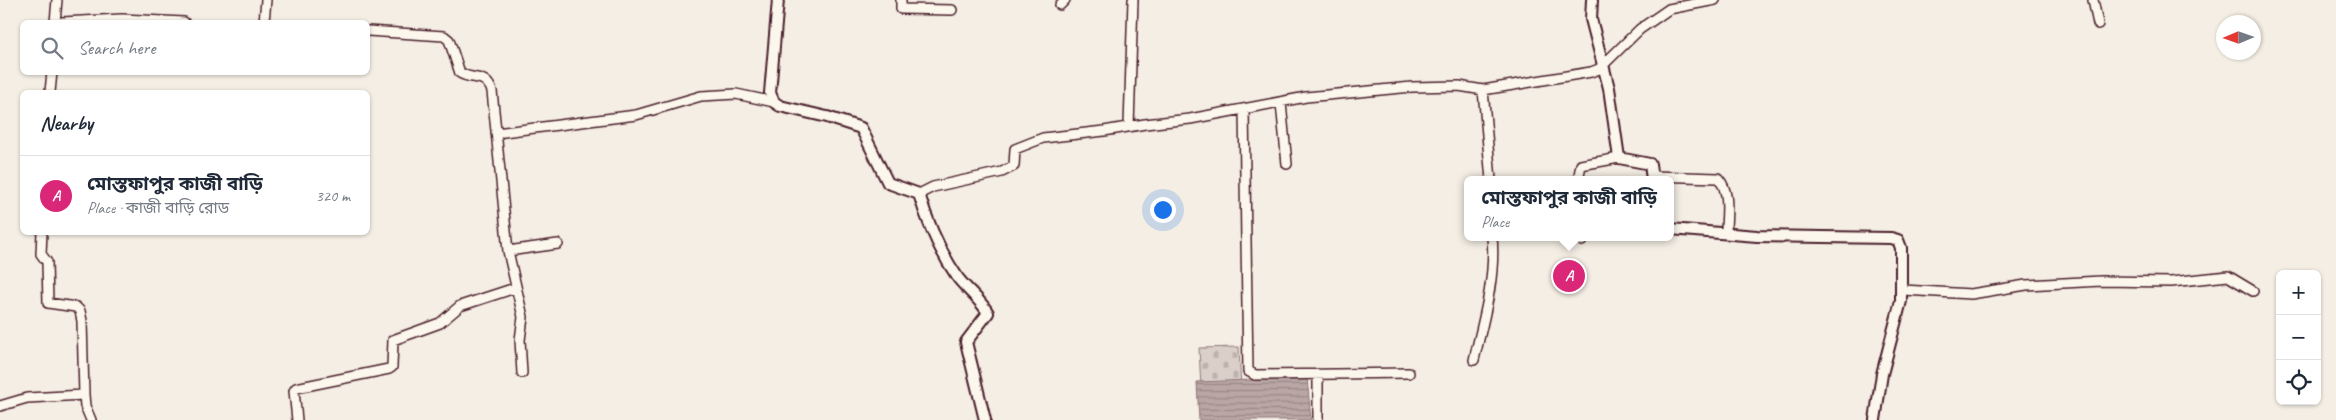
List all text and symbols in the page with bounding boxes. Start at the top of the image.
north arrow [2216,15,2261,60]
search box [20,20,370,75]
icon: search [38,34,66,62]
text: Search here [78,36,155,60]
text: Nearby [40,110,93,136]
text: মোস্তফাপুর কাজী বাড়ি [87,172,263,196]
popup [1464,176,1674,241]
text: A [52,186,60,206]
text: 320 m [316,186,350,206]
text: মোস্তফাপুর কাজী বাড়ি [1481,186,1657,210]
your location [1150,197,1176,223]
text: Place · কাজী বাড়ি রোড [87,198,229,218]
text: Place [1481,212,1509,232]
pin: A [1553,257,1585,295]
map controls [2276,270,2321,405]
button: + [2276,270,2321,315]
button: − [2276,315,2321,360]
button: locate [2276,360,2321,405]

